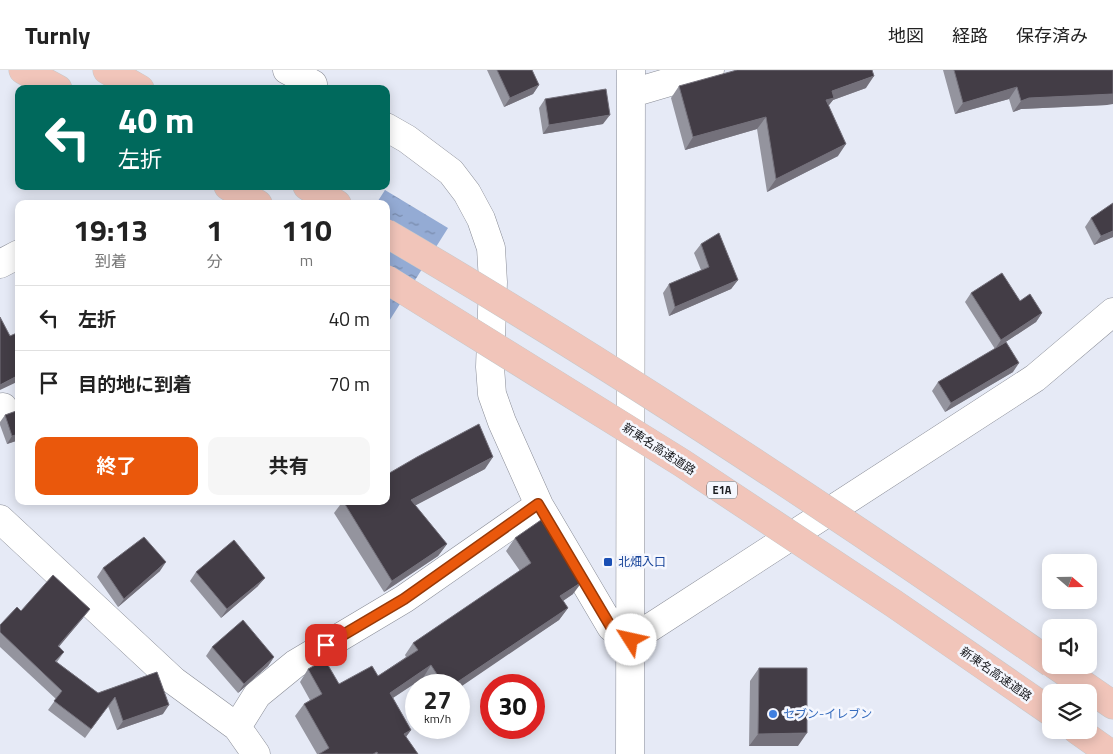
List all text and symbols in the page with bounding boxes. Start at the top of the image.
text: Turnly [25,17,90,53]
text: 地図 [888,22,924,49]
text: 経路 [952,22,988,49]
text: 保存済み [1016,22,1088,49]
text: 40 m [118,93,194,147]
icon: left [35,105,100,170]
text: 左折 [118,142,162,176]
text: 19:13 [73,207,148,253]
text: 1 [206,207,223,253]
text: 110 [281,207,332,253]
text: m [300,248,313,272]
text: 到着 [95,249,127,273]
text: 分 [207,249,223,273]
icon: left [35,304,63,332]
text: 左折 [78,304,116,333]
text: 40 m [329,304,370,333]
icon: arrive [35,369,63,397]
text: 目的地に到着 [78,369,192,398]
text: 70 m [329,369,370,398]
street label: 新東名高速道路 [619,418,700,479]
button: 終了 [35,437,198,495]
button: 共有 [208,437,370,495]
road number: E1A [707,482,737,498]
place label: 北畑入口 [618,552,666,571]
north arrow [1042,554,1098,609]
map controls [1042,554,1097,739]
marker: 北畑入口 [602,556,614,568]
position arrow [604,613,656,665]
button: sound [1042,619,1097,674]
pin [305,624,347,666]
icon: arrive [312,631,340,659]
street label: 新東名高速道路 [956,642,1036,705]
speed limit sign: 30 [480,674,545,739]
text: 27 [423,681,452,719]
button: layers [1042,684,1097,739]
place label: セブン-イレブン [783,704,872,723]
marker: セブン-イレブン [767,708,779,720]
text: km/h [424,709,451,728]

